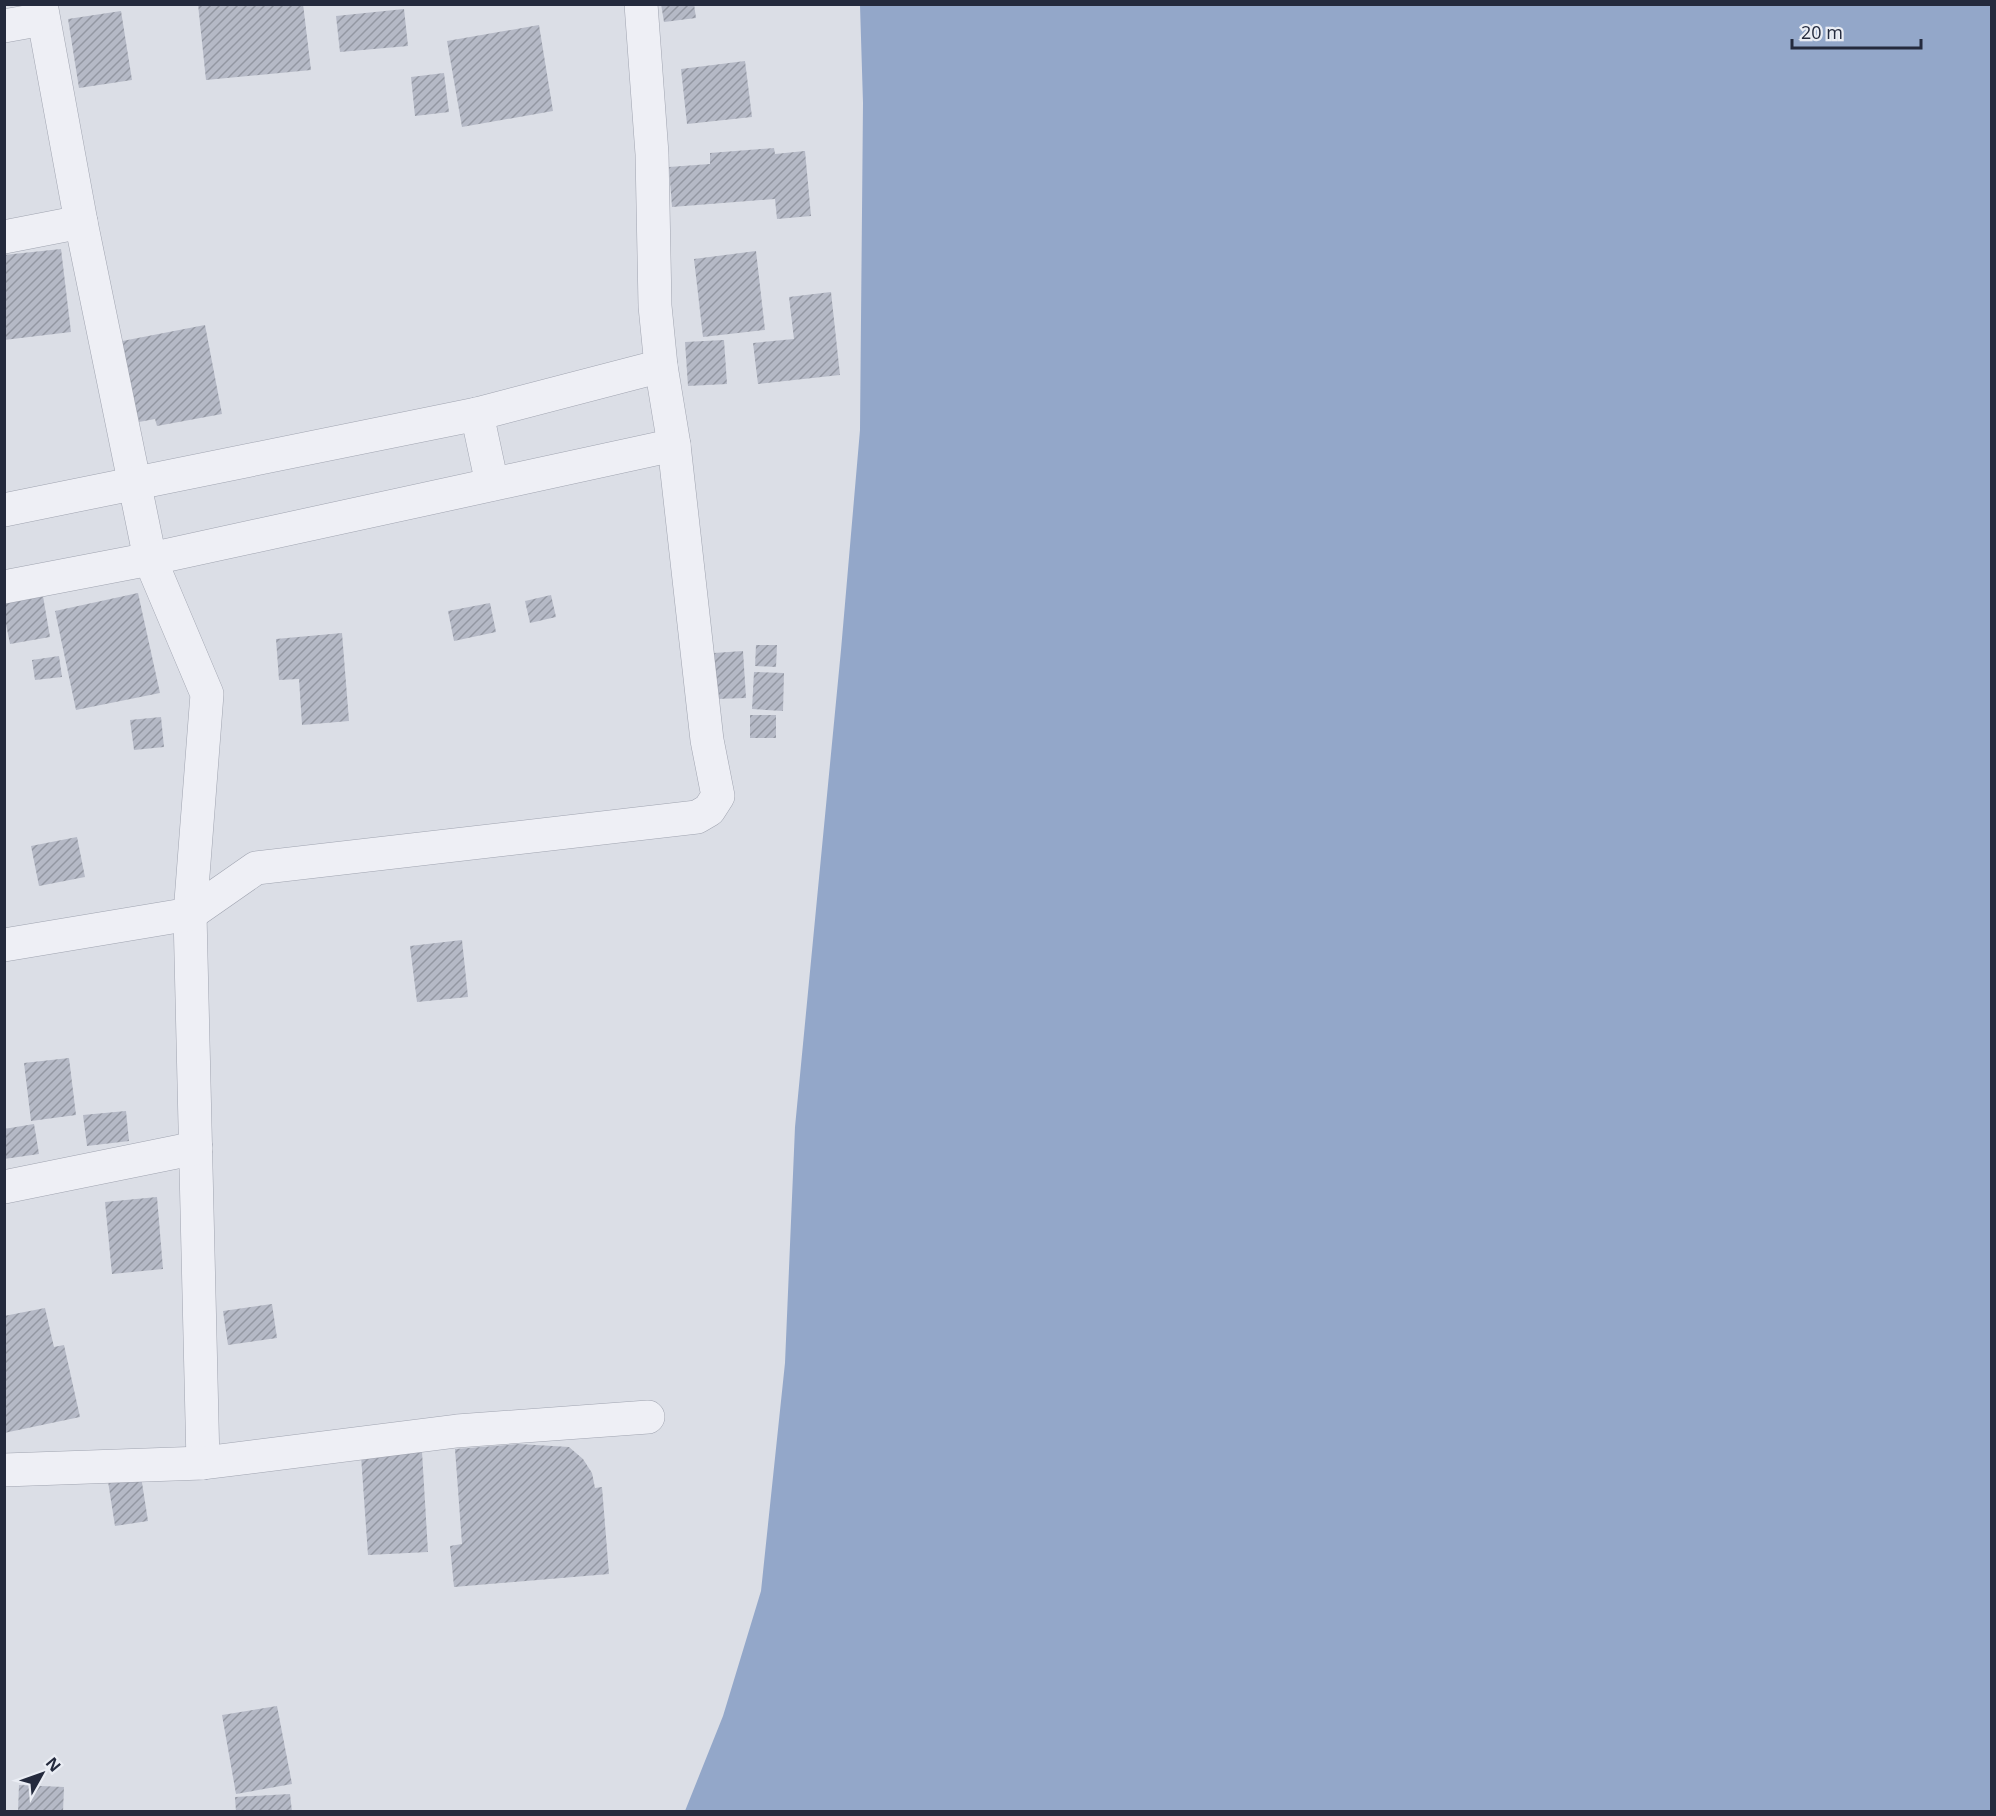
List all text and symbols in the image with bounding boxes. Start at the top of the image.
scale bar [1792,12,1921,50]
text: 20 m [1801,20,1843,44]
north arrow [12,1744,72,1804]
text: N [41,1752,66,1776]

